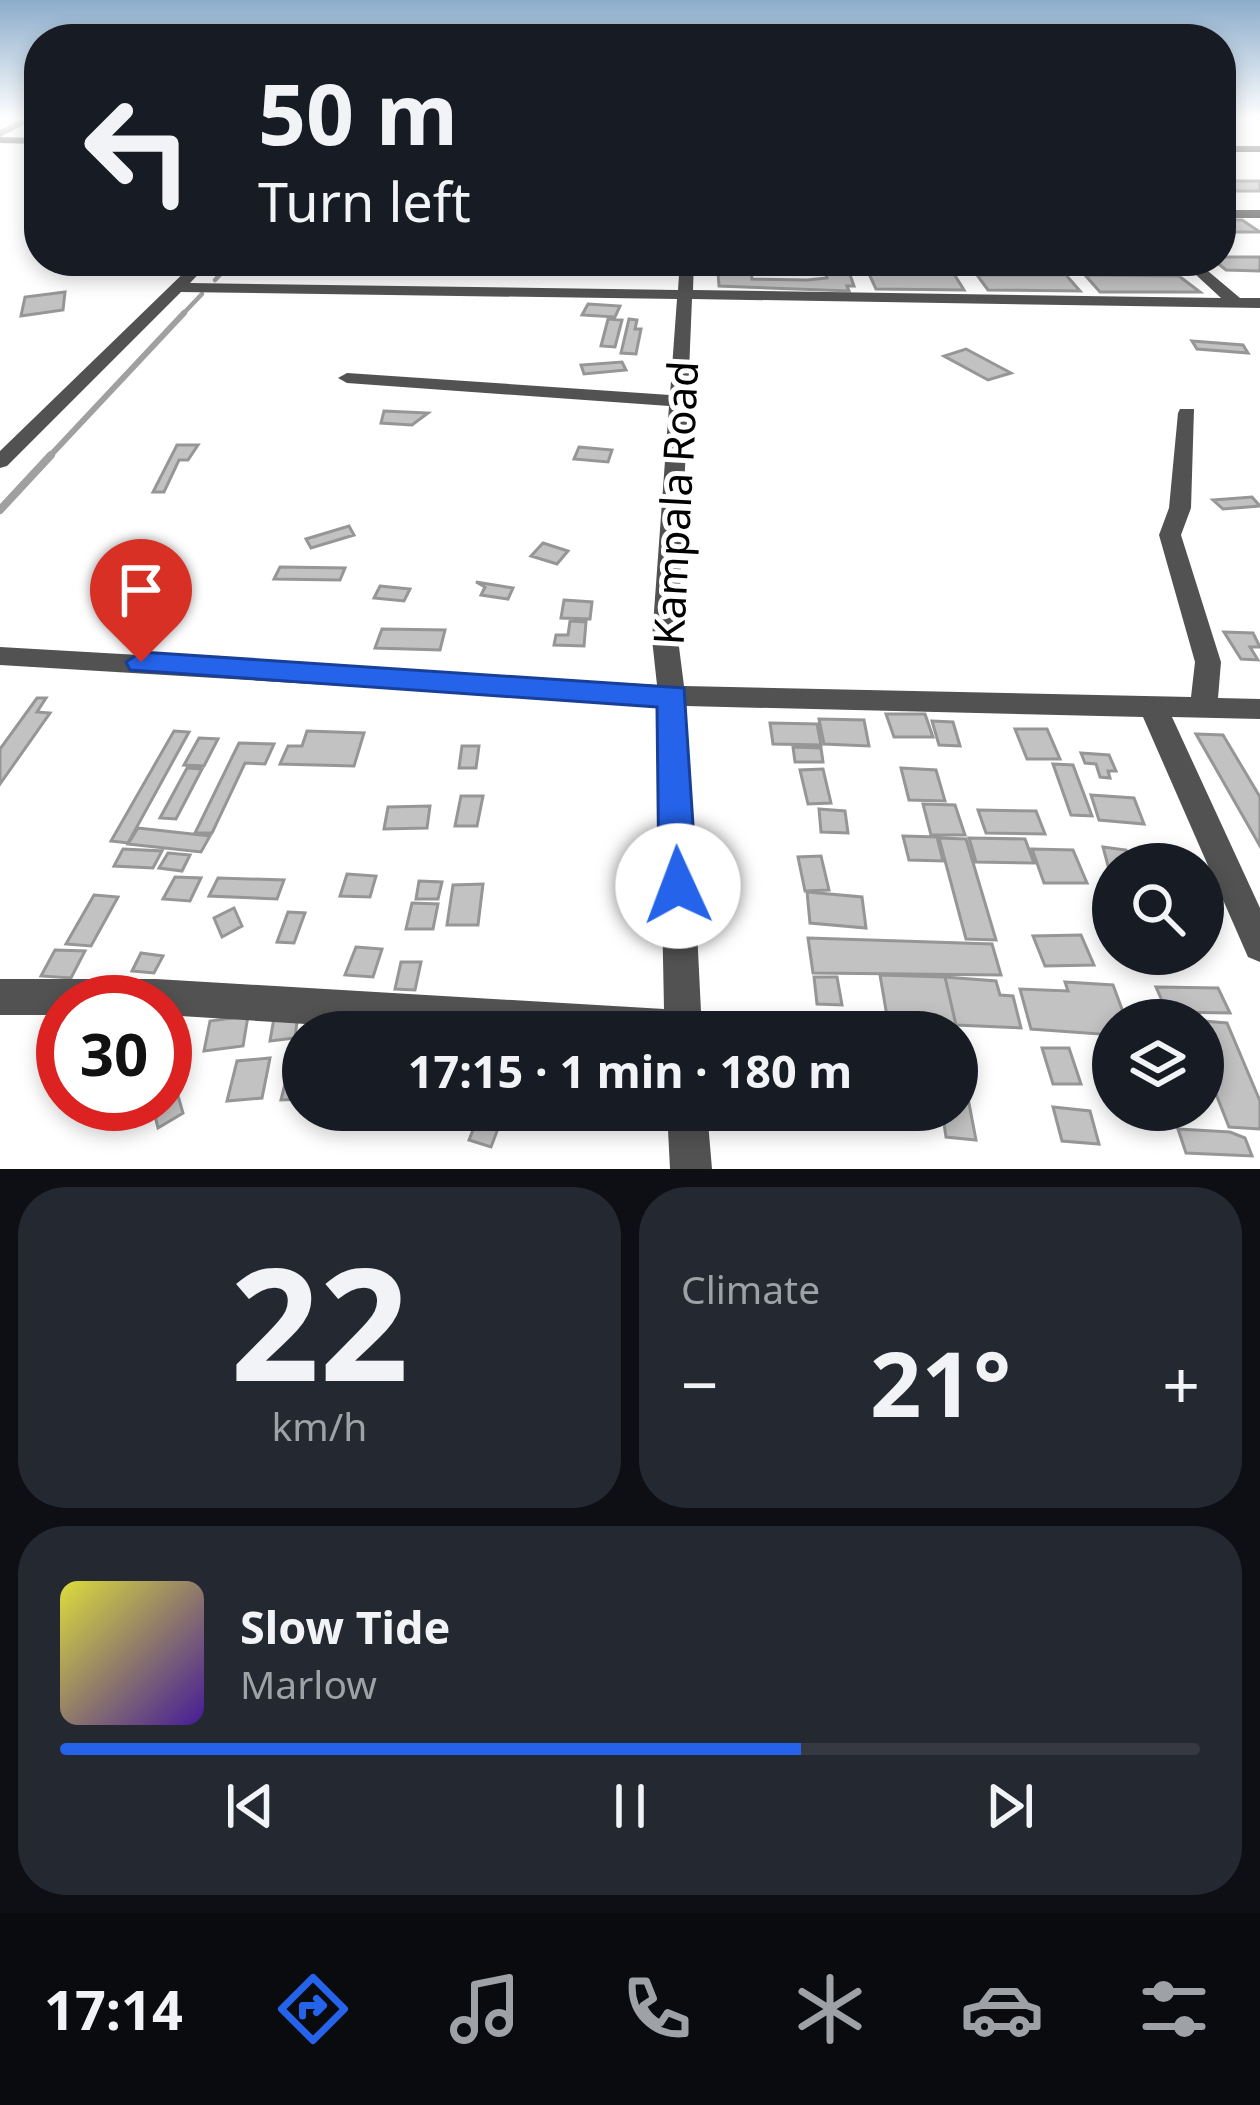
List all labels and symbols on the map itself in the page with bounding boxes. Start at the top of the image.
street label: Kampala Road [639,359,710,646]
pin [90,539,192,662]
position arrow [615,823,741,949]
speed limit sign: 30 [36,975,192,1131]

